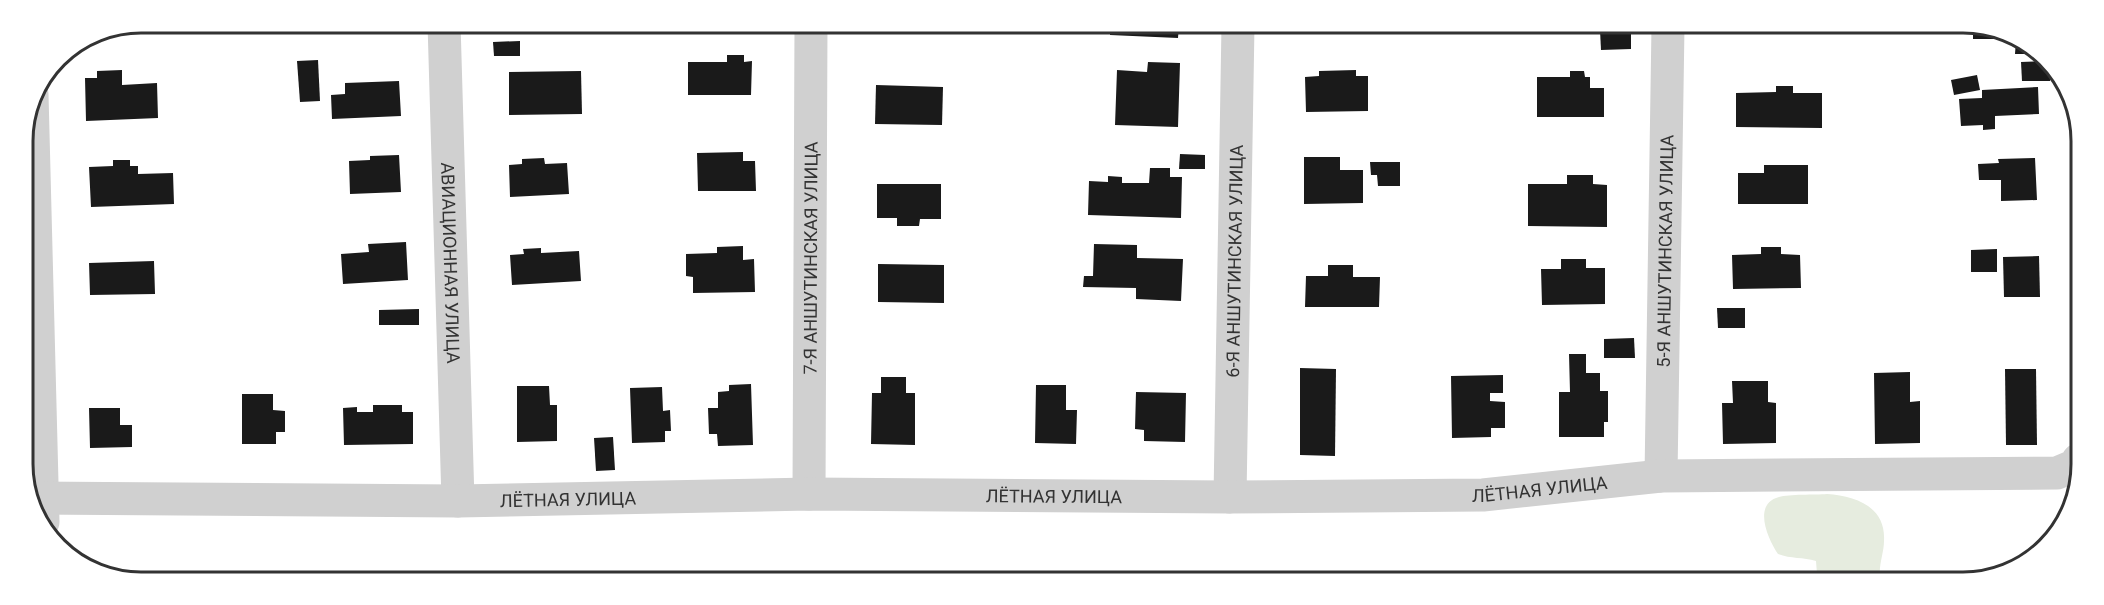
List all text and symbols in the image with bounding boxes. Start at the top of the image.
street label: 5-Я АНШУТИНСКАЯ УЛИЦА [1652,134,1677,368]
street label: 7-Я АНШУТИНСКАЯ УЛИЦА [799,141,821,375]
street label: 6-Я АНШУТИНСКАЯ УЛИЦА [1222,144,1246,378]
street label: АВИАЦИОННАЯ УЛИЦА [438,162,464,364]
street label: ЛЁТНАЯ УЛИЦА [1472,471,1609,506]
street label: ЛЁТНАЯ УЛИЦА [986,485,1122,507]
street label: ЛЁТНАЯ УЛИЦА [500,487,636,511]

